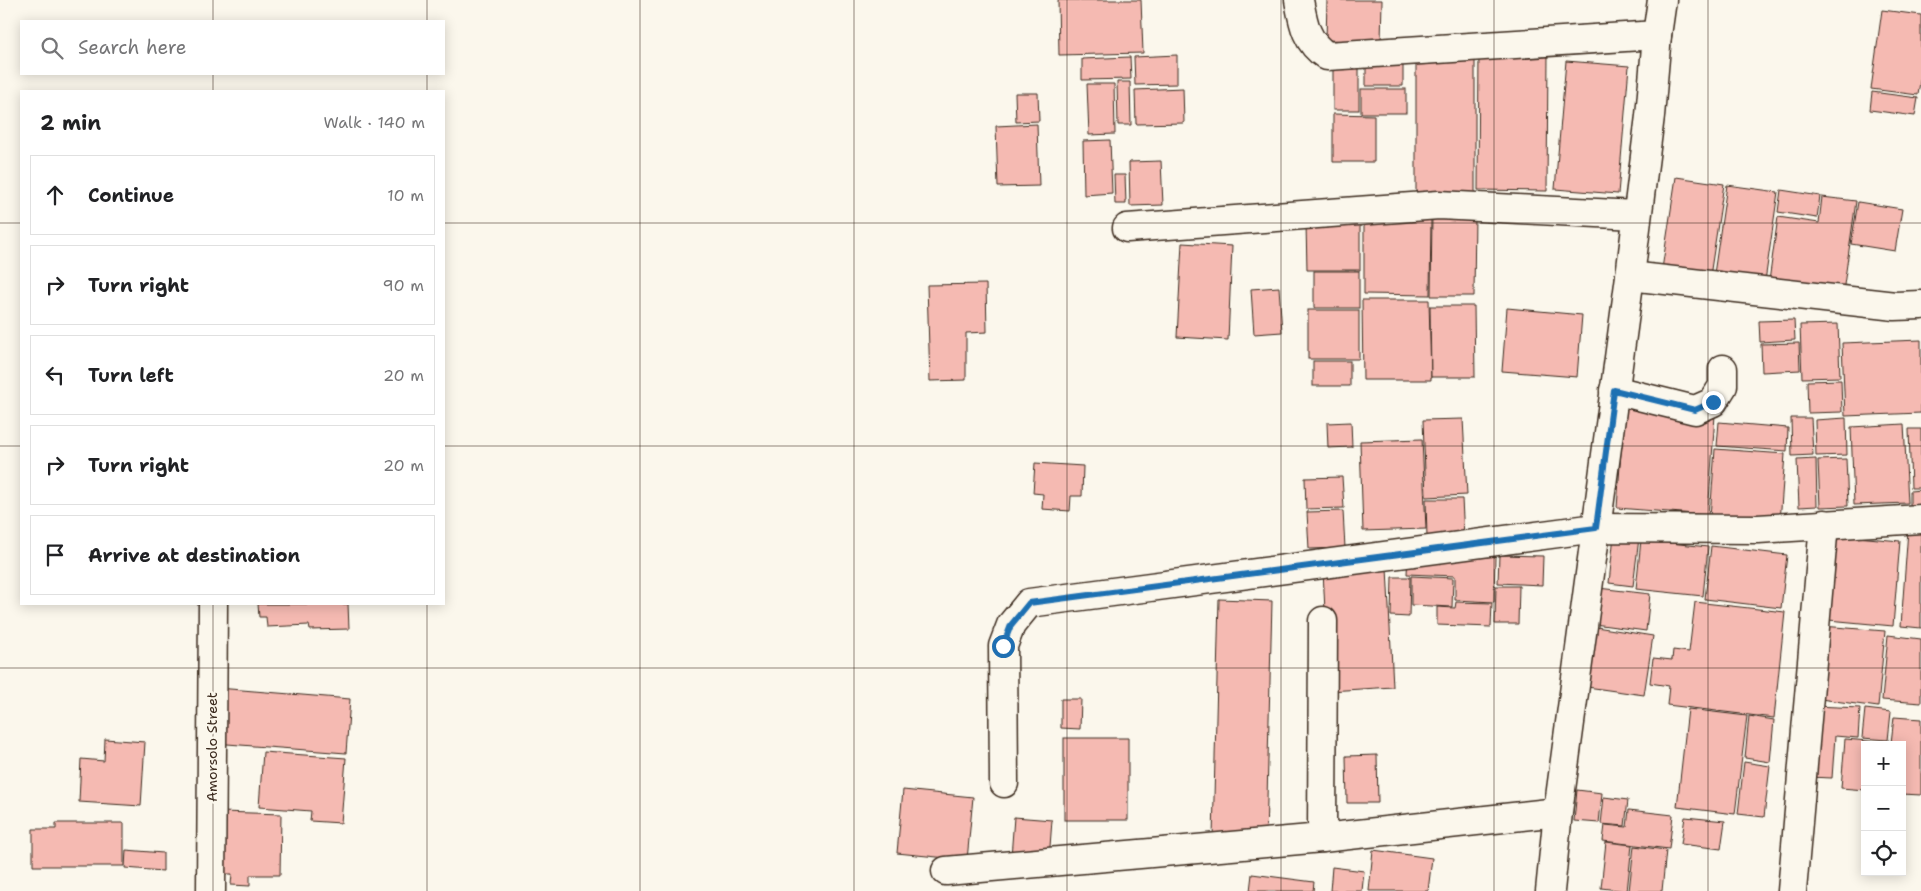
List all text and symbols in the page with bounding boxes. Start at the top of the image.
search box [20,20,445,75]
icon: search [38,34,66,62]
text: Search here [78,35,187,60]
text: 2 min [40,109,101,137]
text: Walk · 140 m [323,112,425,133]
icon: ahead [41,181,69,209]
text: Continue [88,183,174,208]
text: 10 m [387,185,424,206]
icon: right [41,271,69,299]
text: Turn right [88,273,189,298]
text: 90 m [383,275,424,296]
icon: left [41,361,69,389]
text: Turn left [88,363,174,388]
text: 20 m [383,365,424,386]
route end [1702,391,1725,414]
icon: right [41,451,69,479]
text: Turn right [88,453,189,478]
text: 20 m [383,455,424,476]
icon: arrive [41,541,69,569]
text: Arrive at destination [88,543,300,568]
route start [992,635,1015,658]
street label: Amorsolo Street [203,692,221,802]
map controls [1861,741,1906,876]
button: + [1861,741,1906,786]
button: − [1861,786,1906,831]
button: locate [1861,831,1906,876]

